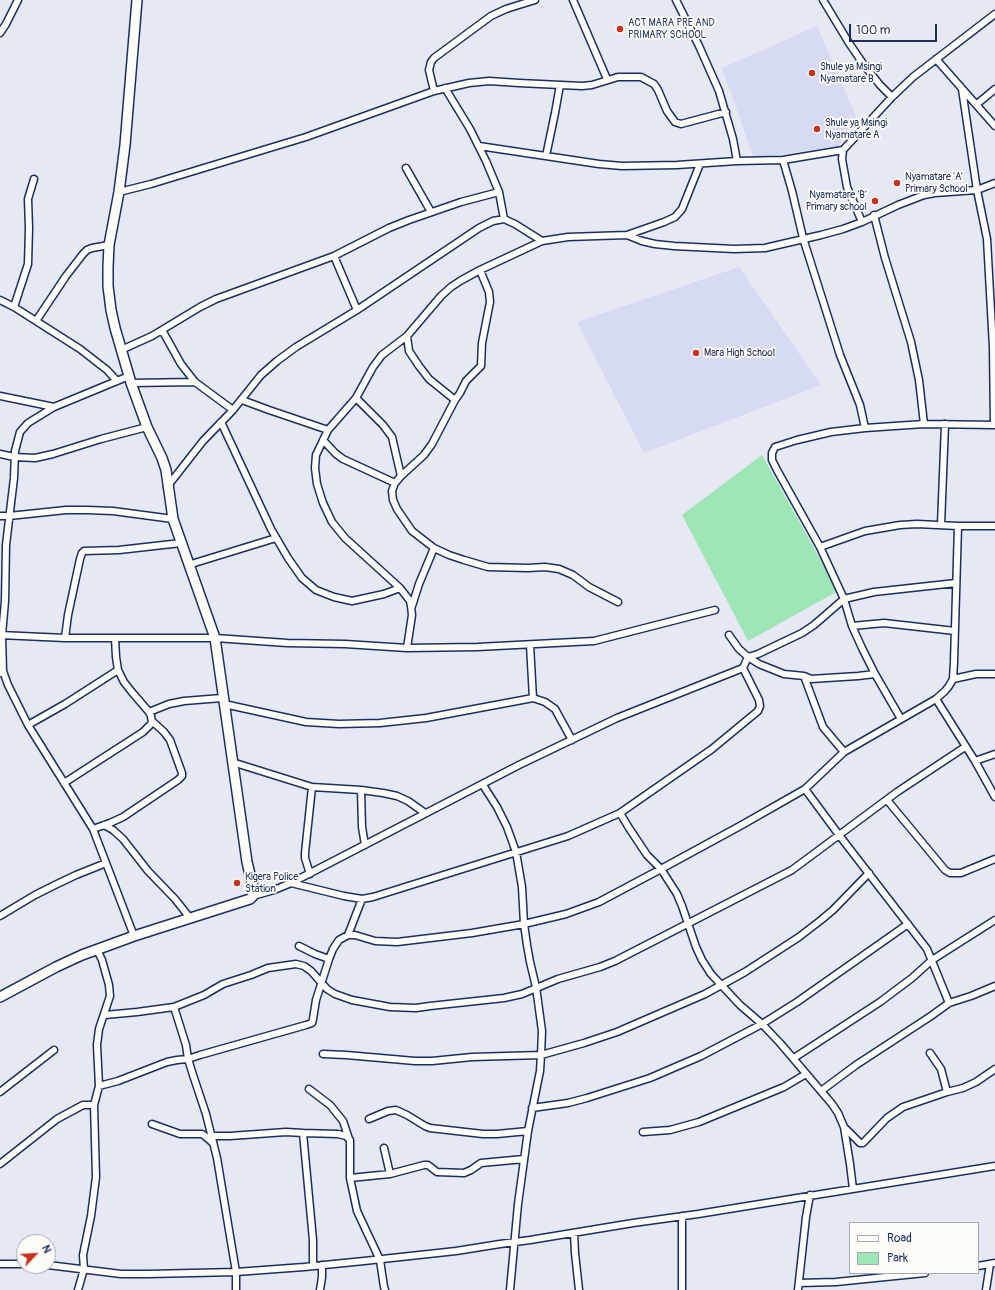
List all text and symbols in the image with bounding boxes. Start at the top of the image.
scale bar [851,16,939,42]
place label: ACT MARA PRE AND PRIMARY SCHOOL [628,17,715,40]
text: 100 m [856,23,890,38]
marker: ACT MARA PRE AND PRIMARY SCHOOL [615,24,625,34]
place label: Shule ya Msingi Nyamatare B [820,61,882,84]
marker: Shule ya Msingi Nyamatare B [807,68,817,78]
place label: Shule ya Msingi Nyamatare A [825,117,887,140]
marker: Shule ya Msingi Nyamatare A [812,124,822,134]
place label: Nyamatare 'A' Primary School [905,171,968,194]
marker: Nyamatare 'A' Primary School [892,178,902,188]
place label: Nyamatare 'B' Primary school [806,189,867,212]
marker: Nyamatare 'B' Primary school [870,196,880,206]
place label: Mara High School [704,347,775,359]
marker: Mara High School [691,348,701,358]
place label: Kigera Police Station [245,871,298,894]
marker: Kigera Police Station [232,878,242,888]
legend [849,1222,979,1274]
text: Road [887,1231,912,1246]
north arrow [16,1234,56,1274]
text: N [39,1243,54,1255]
text: Park [887,1251,908,1266]

